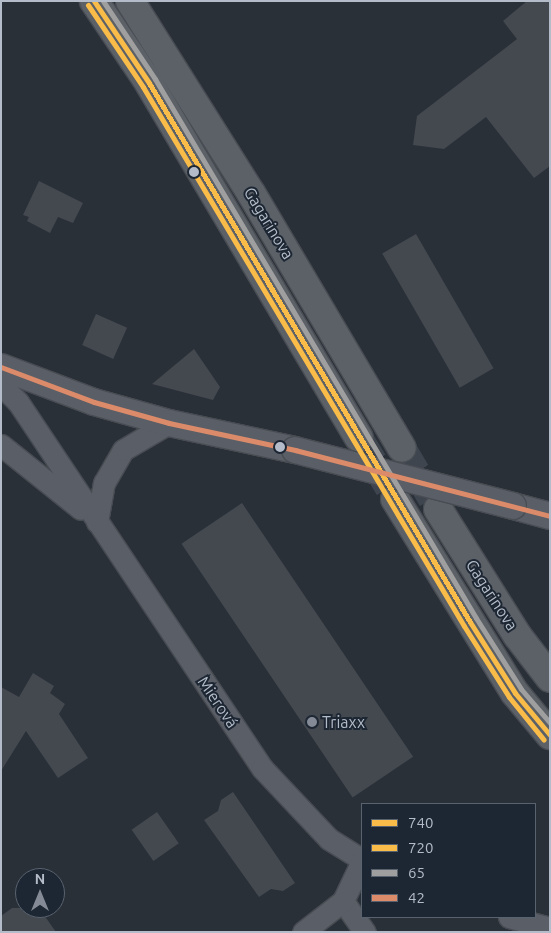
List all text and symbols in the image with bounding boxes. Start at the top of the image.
unlabelled marker [189,167,199,177]
street label: Gagarinova [240,183,298,263]
unlabelled marker [275,442,285,452]
street label: Gagarinova [462,556,522,634]
street label: Mierová [194,673,242,731]
place label: Triaxx [322,712,365,732]
marker: Triaxx [306,716,318,728]
legend [361,803,536,918]
text: 740 [408,814,433,831]
text: 720 [408,839,433,856]
text: 65 [408,864,425,881]
north arrow [15,868,65,918]
text: N [35,871,45,887]
text: 42 [408,889,425,906]

